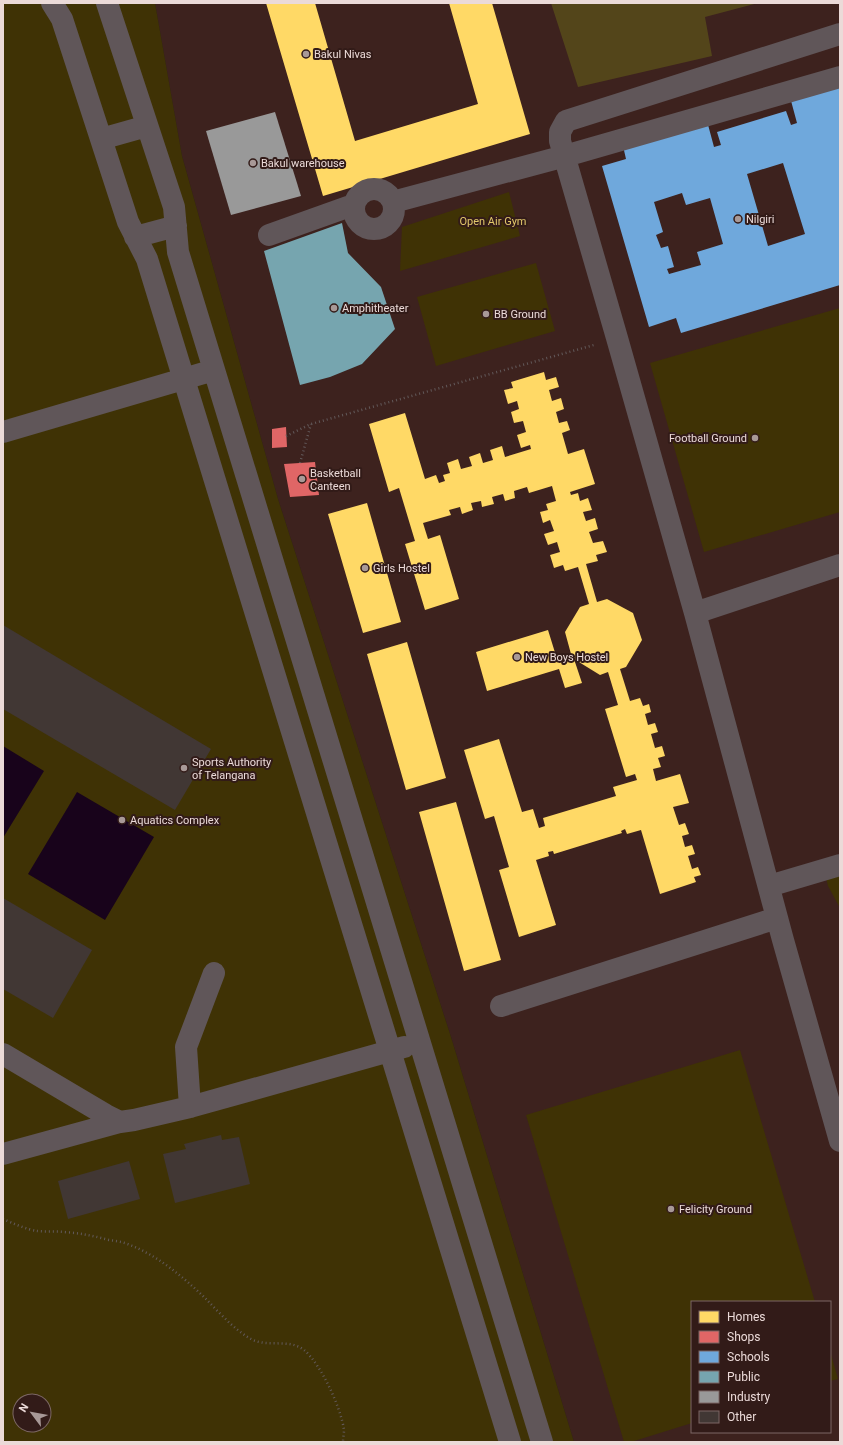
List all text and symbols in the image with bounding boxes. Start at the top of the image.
place label: Bakul Nivas [314,48,372,61]
marker: Bakul Nivas [301,49,311,59]
place label: Bakul warehouse [261,157,345,170]
marker: Bakul warehouse [248,158,258,168]
place label: Nilgiri [746,213,774,226]
marker: Nilgiri [733,214,743,224]
park label: Open Air Gym [459,215,527,228]
place label: Amphitheater [342,302,409,315]
marker: Amphitheater [329,303,339,313]
place label: BB Ground [494,308,546,321]
marker: BB Ground [481,309,491,319]
place label: Football Ground [669,432,747,445]
marker: Football Ground [750,433,760,443]
place label: Basketball Canteen [310,467,361,493]
marker: Basketball Canteen [297,474,307,484]
place label: Girls Hostel [373,562,430,575]
marker: Girls Hostel [360,563,370,573]
place label: New Boys Hostel [525,651,608,664]
marker: New Boys Hostel [512,652,522,662]
place label: Sports Authority of Telangana [192,756,272,782]
marker: Sports Authority of Telangana [179,763,189,773]
place label: Aquatics Complex [130,814,220,827]
marker: Aquatics Complex [117,815,127,825]
place label: Felicity Ground [679,1203,752,1216]
marker: Felicity Ground [666,1204,676,1214]
legend [691,1301,831,1433]
text: Homes [727,1310,765,1324]
text: Shops [727,1330,761,1344]
text: Schools [727,1350,770,1364]
text: Public [727,1370,760,1384]
text: Industry [727,1390,771,1404]
north arrow [12,1393,52,1433]
text: N [16,1401,32,1415]
text: Other [727,1410,756,1424]

